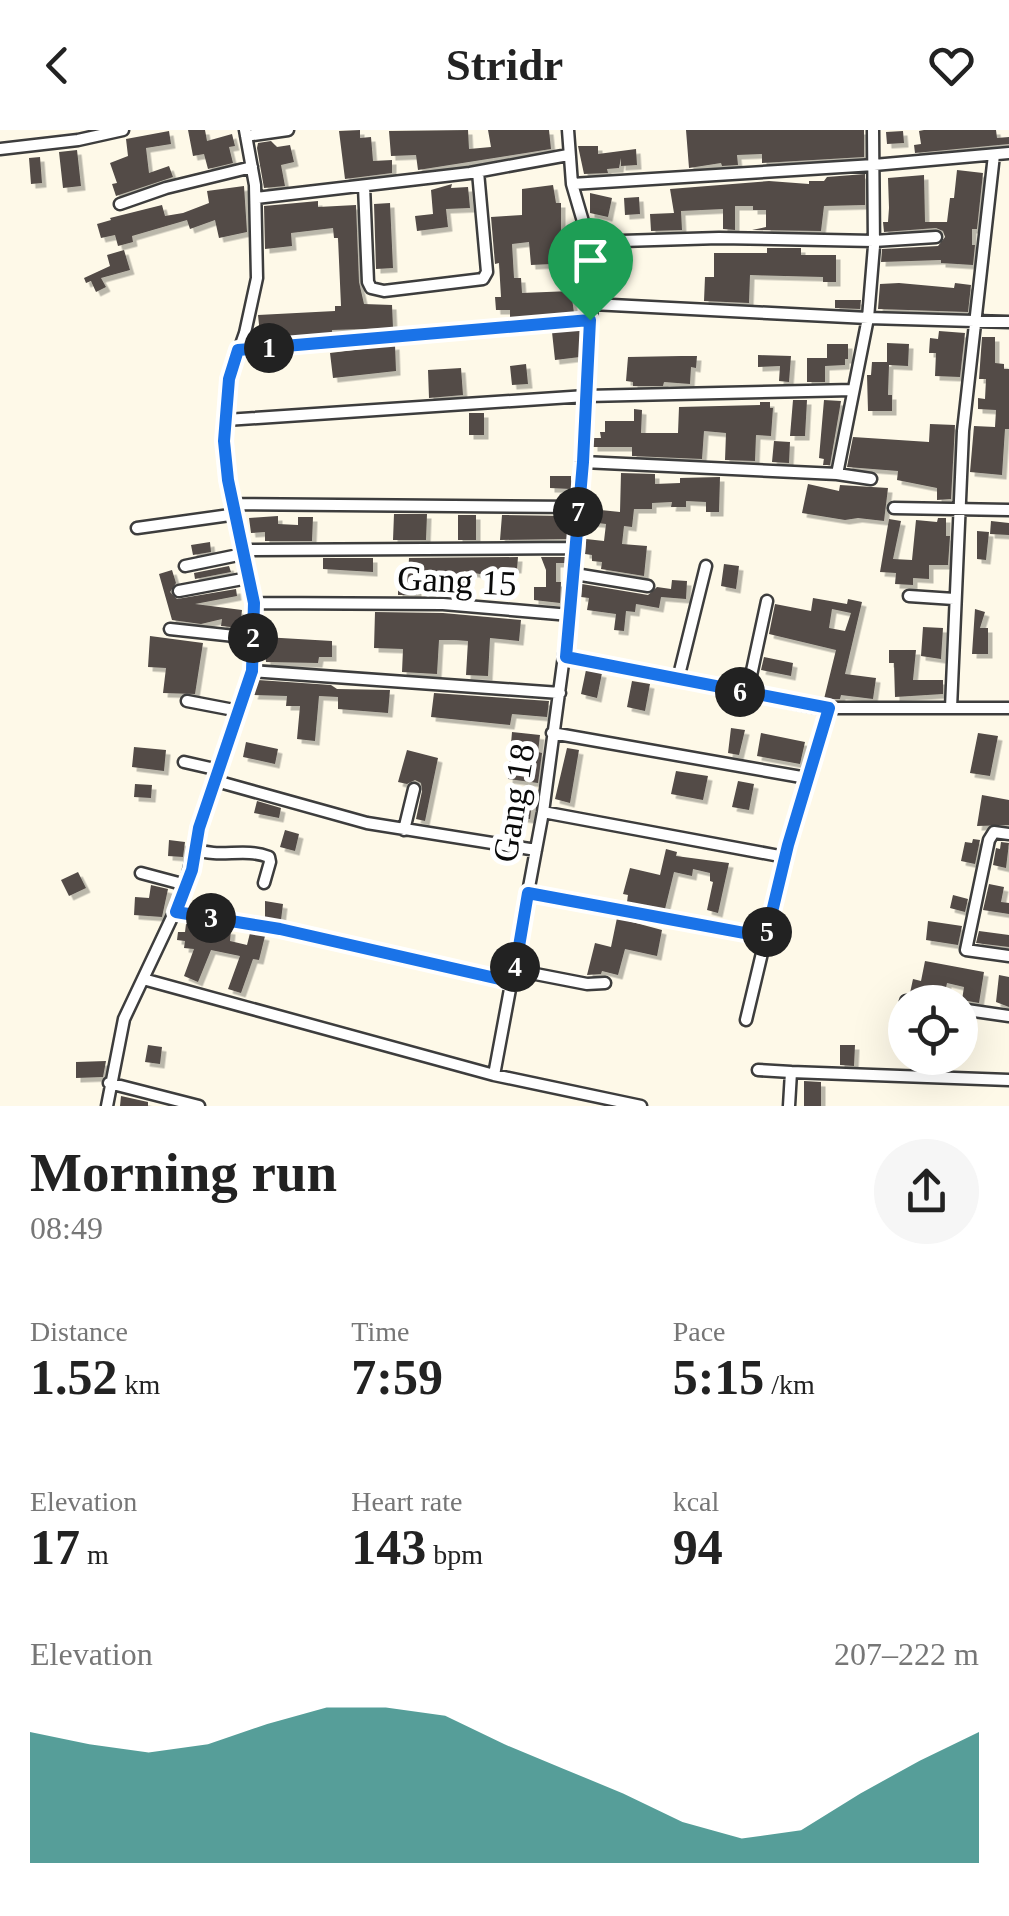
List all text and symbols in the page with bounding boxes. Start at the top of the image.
icon: back [30,38,85,93]
icon: heart [924,38,979,93]
text: Stridr [446,40,563,90]
pin [548,218,633,321]
icon: arrive [563,233,618,288]
pin: 1 [244,323,294,373]
text: 1 [262,332,276,363]
pin: 7 [553,487,603,537]
text: 7 [571,496,585,527]
street label: Gang 15 [396,558,518,604]
pin: 2 [228,613,278,663]
text: 2 [246,622,260,653]
pin: 6 [715,667,765,717]
text: 6 [733,676,747,707]
street label: Gang 18 [485,741,543,865]
pin: 3 [186,893,236,943]
text: 3 [204,902,218,933]
pin: 5 [742,907,792,957]
text: 5 [760,916,774,947]
pin: 4 [490,942,540,992]
text: 4 [508,951,522,982]
map controls [888,985,978,1075]
button: locate [888,985,978,1075]
button: share [874,1139,979,1244]
text: Morning run [30,1142,337,1203]
text: 08:49 [30,1210,103,1246]
text: Distance [30,1316,128,1347]
text: Time [351,1316,409,1347]
text: Pace [673,1316,726,1347]
text: 1.52 [30,1349,118,1405]
text: 7:59 [351,1349,443,1405]
text: 5:15 [673,1349,764,1405]
text: km [118,1369,160,1400]
text: /km [764,1369,815,1400]
text: Elevation [30,1486,137,1517]
text: Heart rate [351,1486,462,1517]
text: kcal [673,1486,719,1517]
text: 17 [30,1519,80,1575]
text: 143 [351,1519,426,1575]
text: 94 [673,1519,723,1575]
text: m [80,1539,109,1570]
text: bpm [426,1539,483,1570]
text: Elevation [30,1636,153,1672]
text: 207–222 m [834,1636,979,1672]

